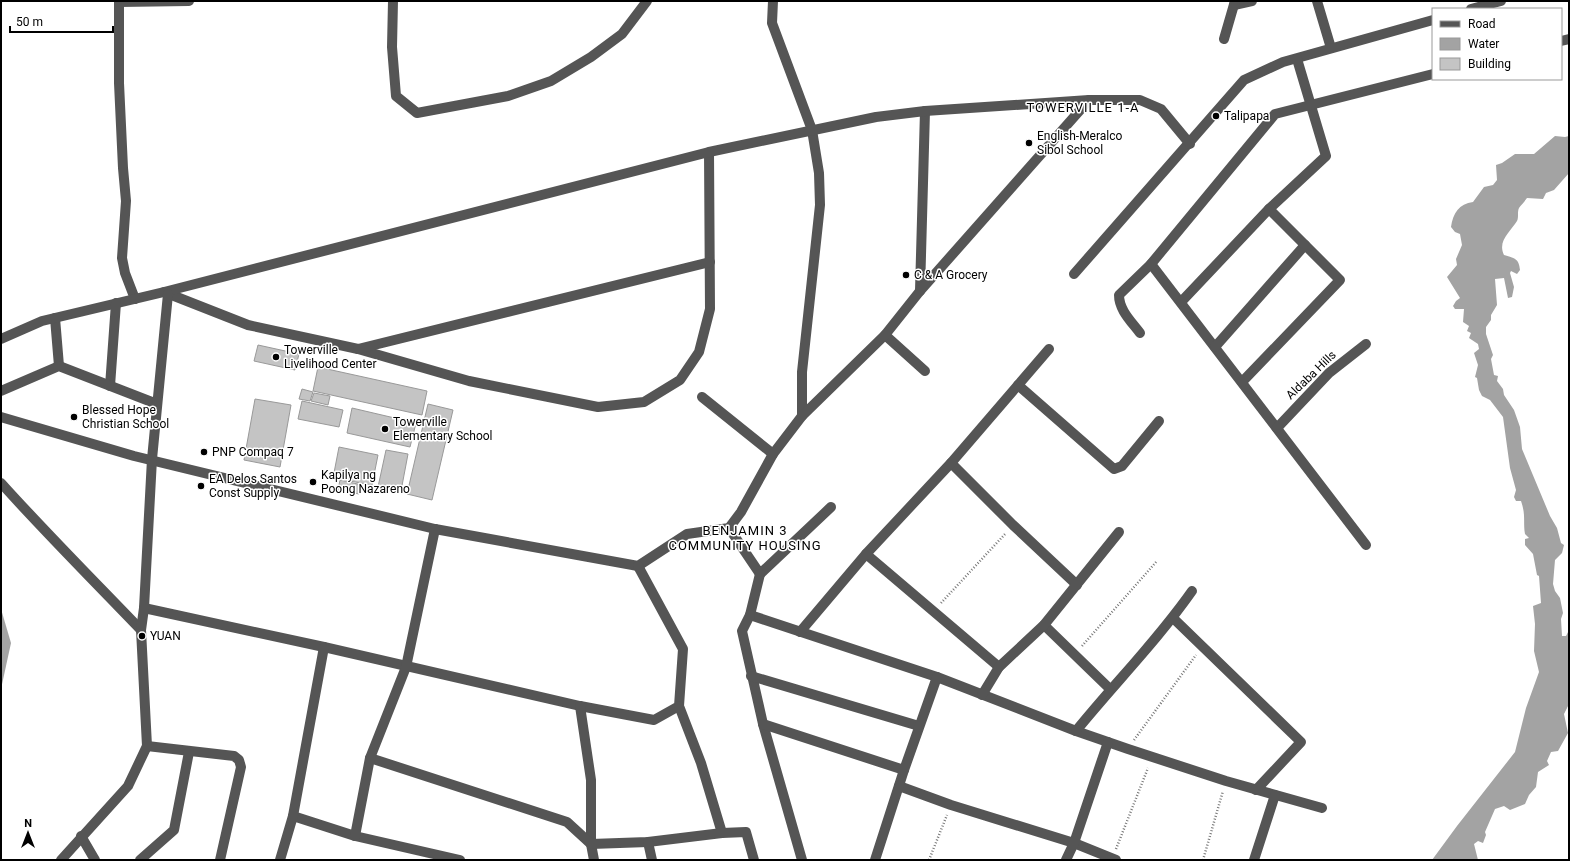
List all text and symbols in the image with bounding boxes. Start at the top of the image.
scale bar [10,8,113,34]
legend [1432,8,1562,80]
text: 50 m [16,15,43,29]
text: Road [1468,17,1496,31]
text: Water [1468,37,1499,51]
text: Building [1468,57,1511,71]
district label: TOWERVILLE 1-A [1026,100,1140,115]
place label: Talipapa [1224,109,1269,123]
marker: Talipapa [1211,111,1221,121]
place label: English-Meralco Sibol School [1037,129,1123,157]
marker: English-Meralco Sibol School [1024,138,1034,148]
place label: C & A Grocery [914,268,988,282]
marker: C & A Grocery [901,270,911,280]
place label: Towerville Livelihood Center [284,343,377,371]
street label: Aldaba Hills [1283,348,1339,402]
marker: Towerville Livelihood Center [271,352,281,362]
place label: Blessed Hope Christian School [82,403,169,431]
marker: Blessed Hope Christian School [69,412,79,422]
place label: Towerville Elementary School [393,415,493,443]
marker: Towerville Elementary School [380,424,390,434]
place label: PNP Compaq 7 [212,445,294,459]
marker: PNP Compaq 7 [199,447,209,457]
place label: Kapilya ng Poong Nazareno [321,468,410,496]
place label: EA Delos Santos Const Supply [209,472,297,500]
marker: Kapilya ng Poong Nazareno [308,477,318,487]
marker: EA Delos Santos Const Supply [196,481,206,491]
district label: BENJAMIN 3 COMMUNITY HOUSING [668,523,822,553]
place label: YUAN [150,629,181,643]
marker: YUAN [137,631,147,641]
north arrow [8,813,48,853]
text: N [24,817,32,830]

